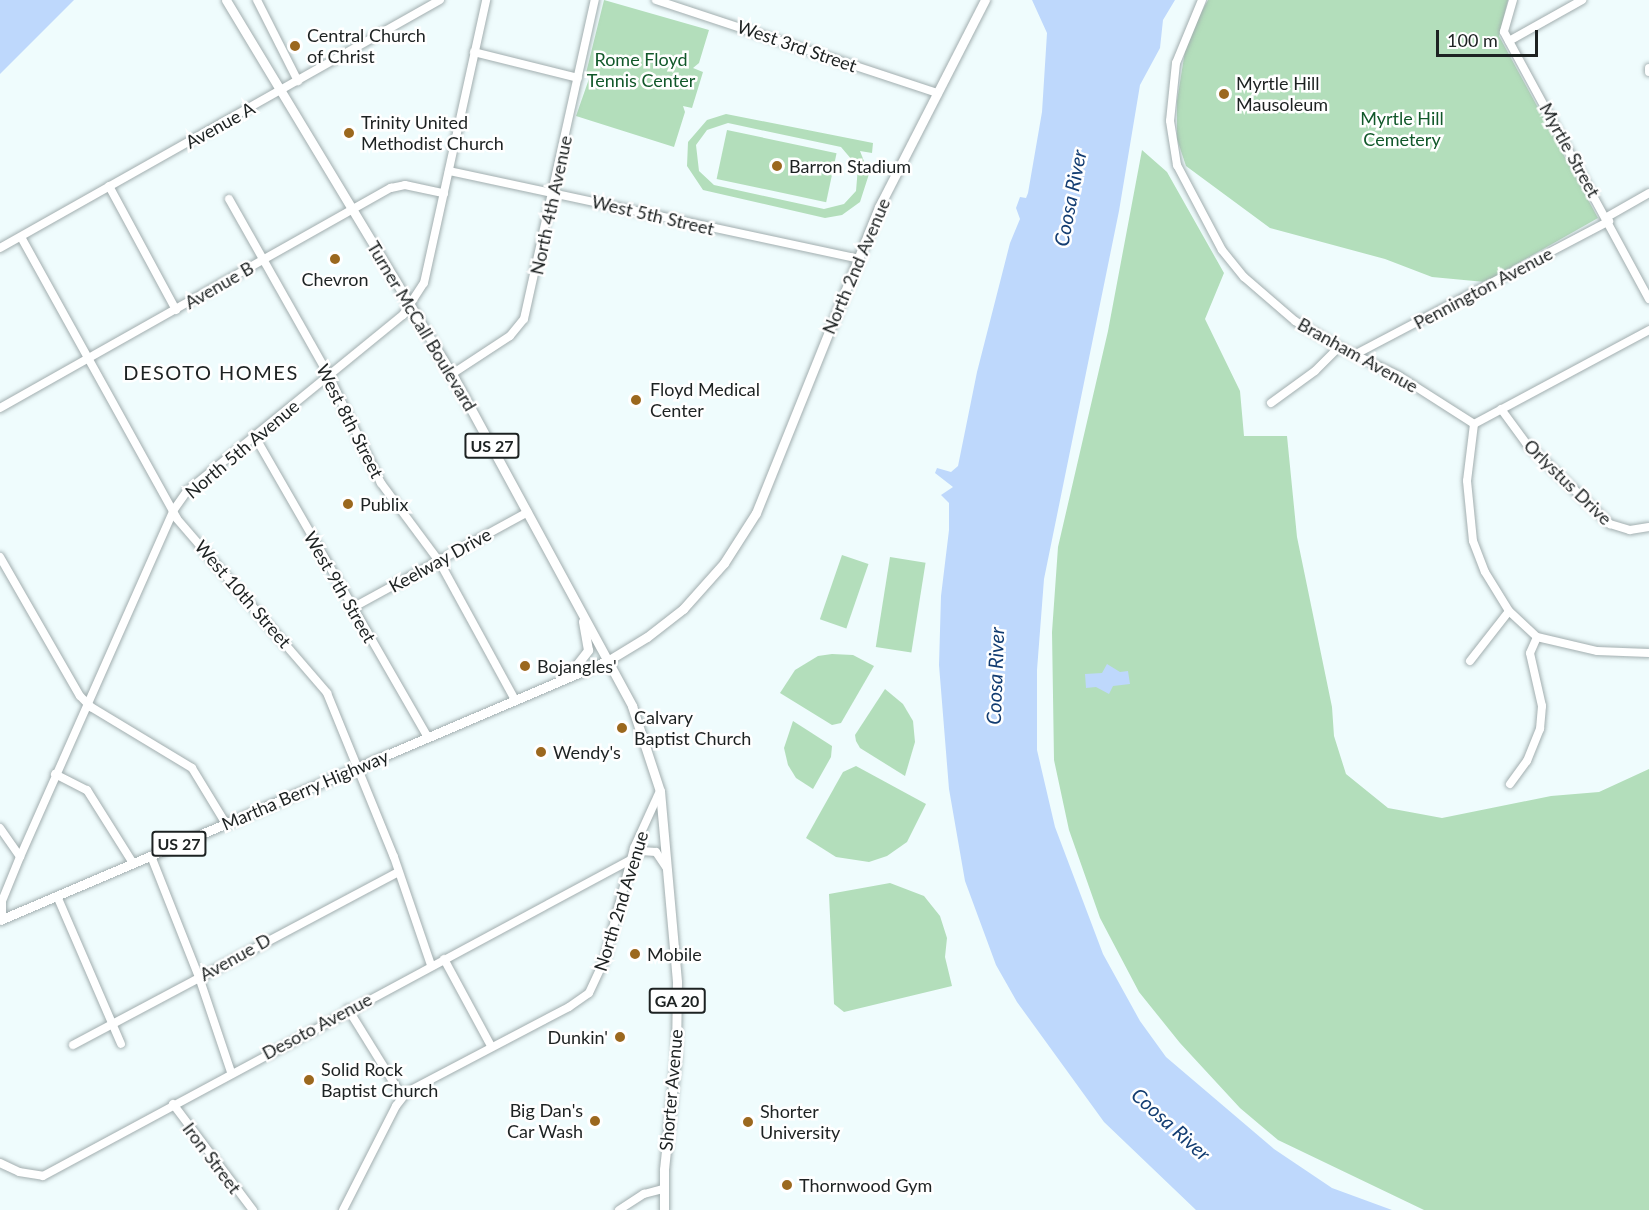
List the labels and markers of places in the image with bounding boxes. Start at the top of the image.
place label: Central Church of Christ [307,25,426,68]
marker: Central Church of Christ [288,39,302,53]
place label: Myrtle Hill Mausoleum [1236,73,1328,116]
marker: Myrtle Hill Mausoleum [1217,87,1231,101]
place label: Trinity United Methodist Church [361,112,504,154]
marker: Trinity United Methodist Church [342,126,356,140]
place label: Barron Stadium [789,155,911,177]
marker: Barron Stadium [770,159,784,173]
marker: Chevron [328,252,342,266]
place label: Chevron [301,268,369,290]
place label: Floyd Medical Center [650,379,760,422]
marker: Floyd Medical Center [627,391,645,409]
place label: Publix [360,493,408,515]
marker: Publix [341,497,355,511]
place label: Bojangles' [537,655,617,677]
marker: Bojangles' [518,659,532,673]
place label: Calvary Baptist Church [634,707,751,750]
marker: Calvary Baptist Church [615,721,629,735]
place label: Wendy's [553,741,621,763]
marker: Wendy's [534,745,548,759]
place label: Mobile [647,943,702,965]
marker: Mobile [628,947,642,961]
place label: Dunkin' [547,1026,608,1048]
marker: Dunkin' [613,1030,627,1044]
place label: Solid Rock Baptist Church [321,1059,438,1102]
marker: Solid Rock Baptist Church [302,1073,316,1087]
place label: Big Dan's Car Wash [506,1100,583,1142]
place label: Shorter University [760,1101,840,1144]
marker: Big Dan's Car Wash [588,1114,602,1128]
marker: Shorter University [741,1115,755,1129]
place label: Thornwood Gym [799,1174,932,1196]
marker: Thornwood Gym [780,1178,794,1192]

